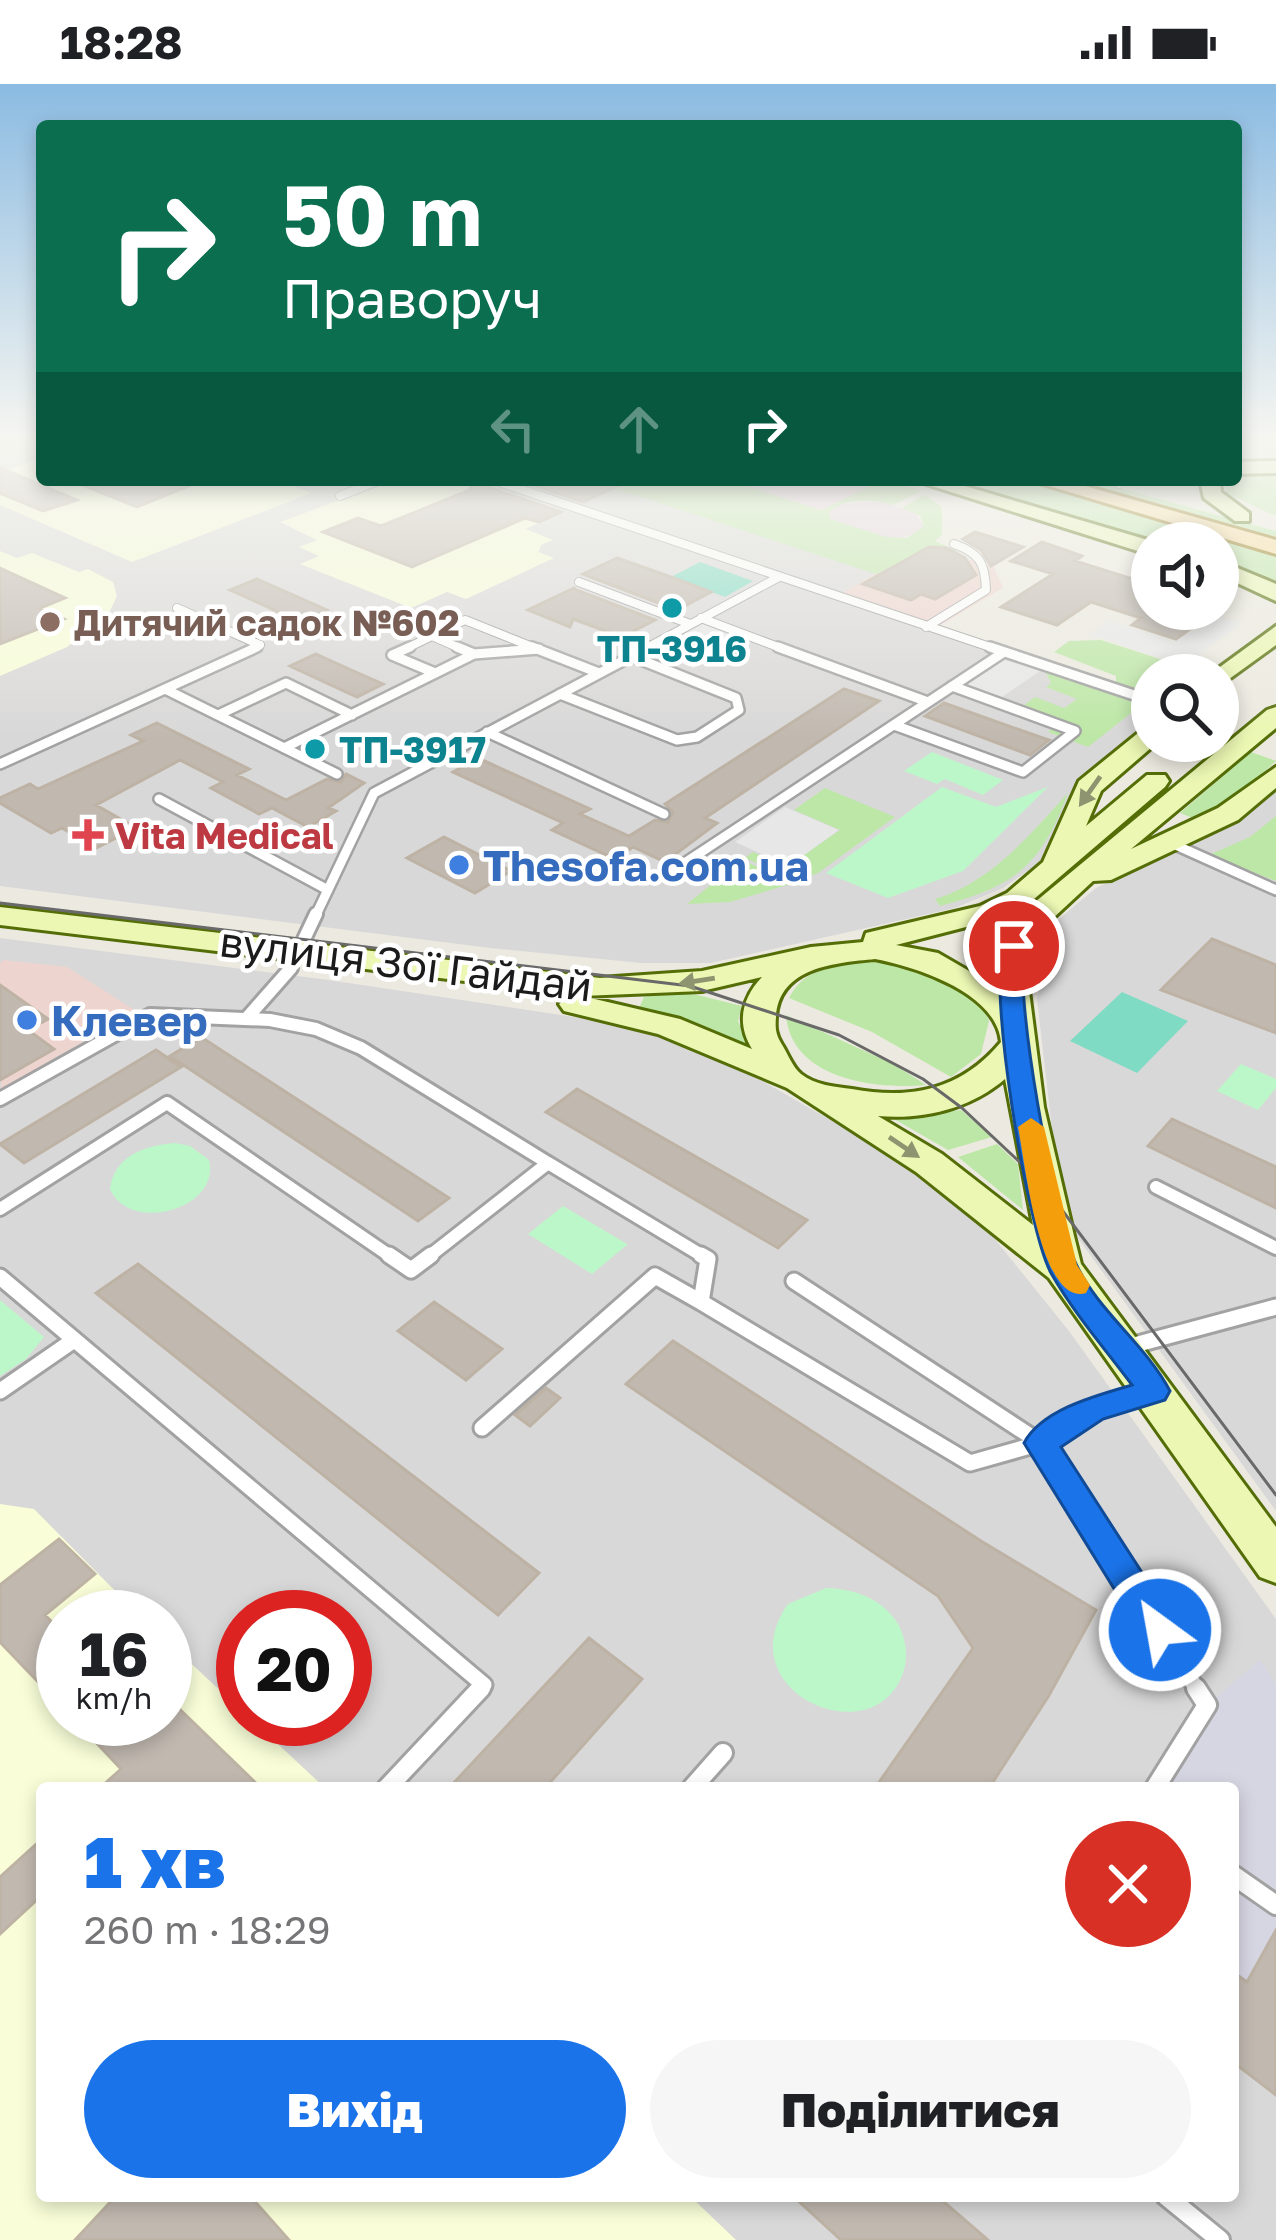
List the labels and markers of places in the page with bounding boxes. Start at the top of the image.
marker: ТП-3916 [659,595,685,621]
place label: Дитячий садок №602 [74,601,460,644]
marker: Дитячий садок №602 [37,609,63,635]
place label: ТП-3916 [597,627,747,670]
place label: ТП-3917 [339,728,486,771]
marker: ТП-3917 [302,736,328,762]
place label: Vita Medical [115,814,334,857]
marker: Vita Medical [72,819,104,851]
place label: Thesofa.com.ua [483,840,809,890]
marker: Thesofa.com.ua [446,852,472,878]
pin [963,895,1065,997]
place label: Клевер [51,995,208,1045]
marker: Клевер [14,1007,40,1033]

